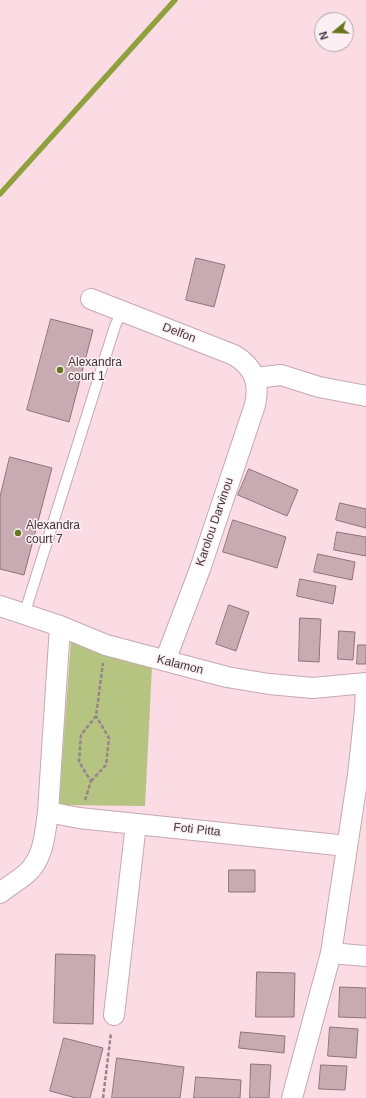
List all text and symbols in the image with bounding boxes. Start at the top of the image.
north arrow [314,12,354,52]
text: N [317,30,331,41]
street label: Delfon [160,320,198,346]
place label: Alexandra court 1 [68,356,122,384]
marker: Alexandra court 1 [55,365,65,375]
street label: Karolou Darvinou [193,476,237,568]
place label: Alexandra court 7 [26,519,80,547]
marker: Alexandra court 7 [13,528,23,538]
street label: Kalamon [155,652,205,678]
street label: Foti Pitta [173,820,221,840]

